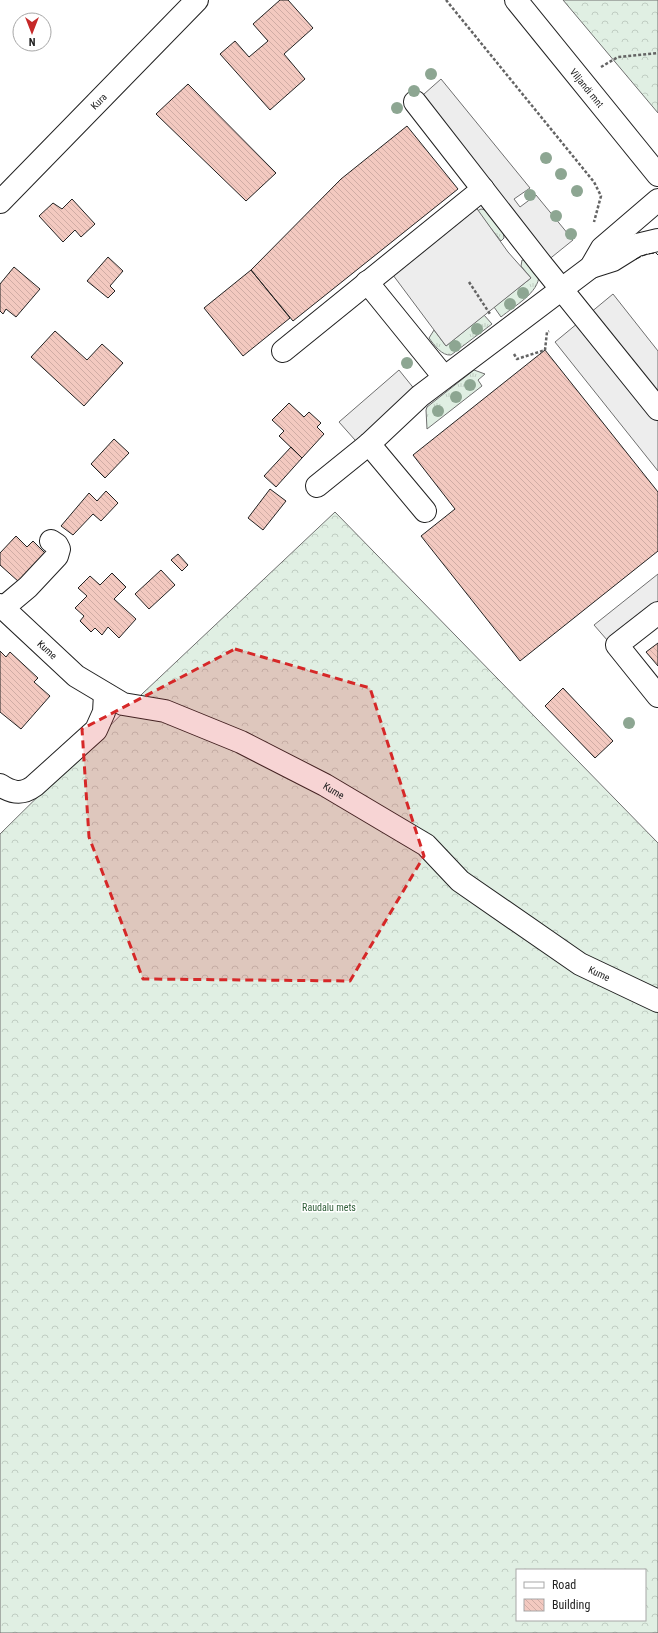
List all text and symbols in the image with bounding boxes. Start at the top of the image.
north arrow [12,12,52,52]
text: N [28,35,35,48]
street label: Viljandi mnt [568,66,606,109]
street label: Kura [88,91,109,111]
street label: Kume [36,638,60,661]
street label: Kume [321,780,347,801]
street label: Kume [587,963,612,983]
park label: Raudalu mets [302,1202,356,1213]
legend [516,1569,646,1621]
text: Road [552,1578,576,1592]
text: Building [552,1598,590,1612]

